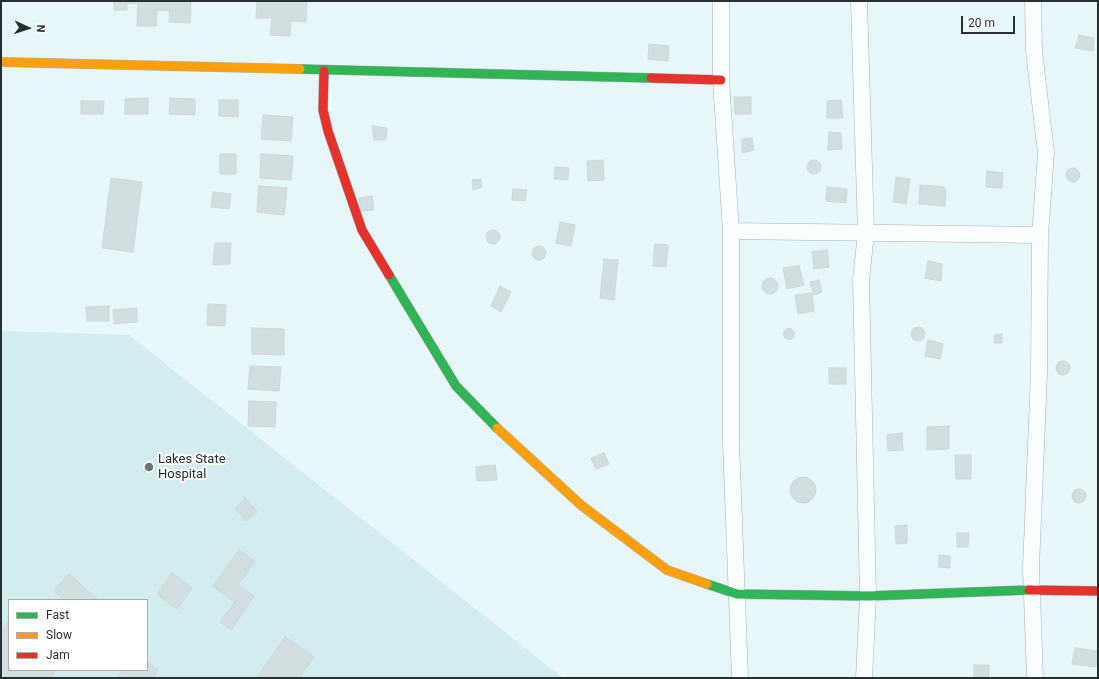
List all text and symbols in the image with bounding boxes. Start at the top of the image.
north arrow [8,8,48,48]
scale bar [963,8,1017,34]
text: 20 m [968,16,995,30]
text: N [34,24,47,33]
place label: Lakes State Hospital [158,452,226,483]
marker: Lakes State Hospital [143,461,155,473]
legend [8,599,148,671]
text: Fast [46,608,69,622]
text: Slow [46,628,72,642]
text: Jam [46,648,70,662]

